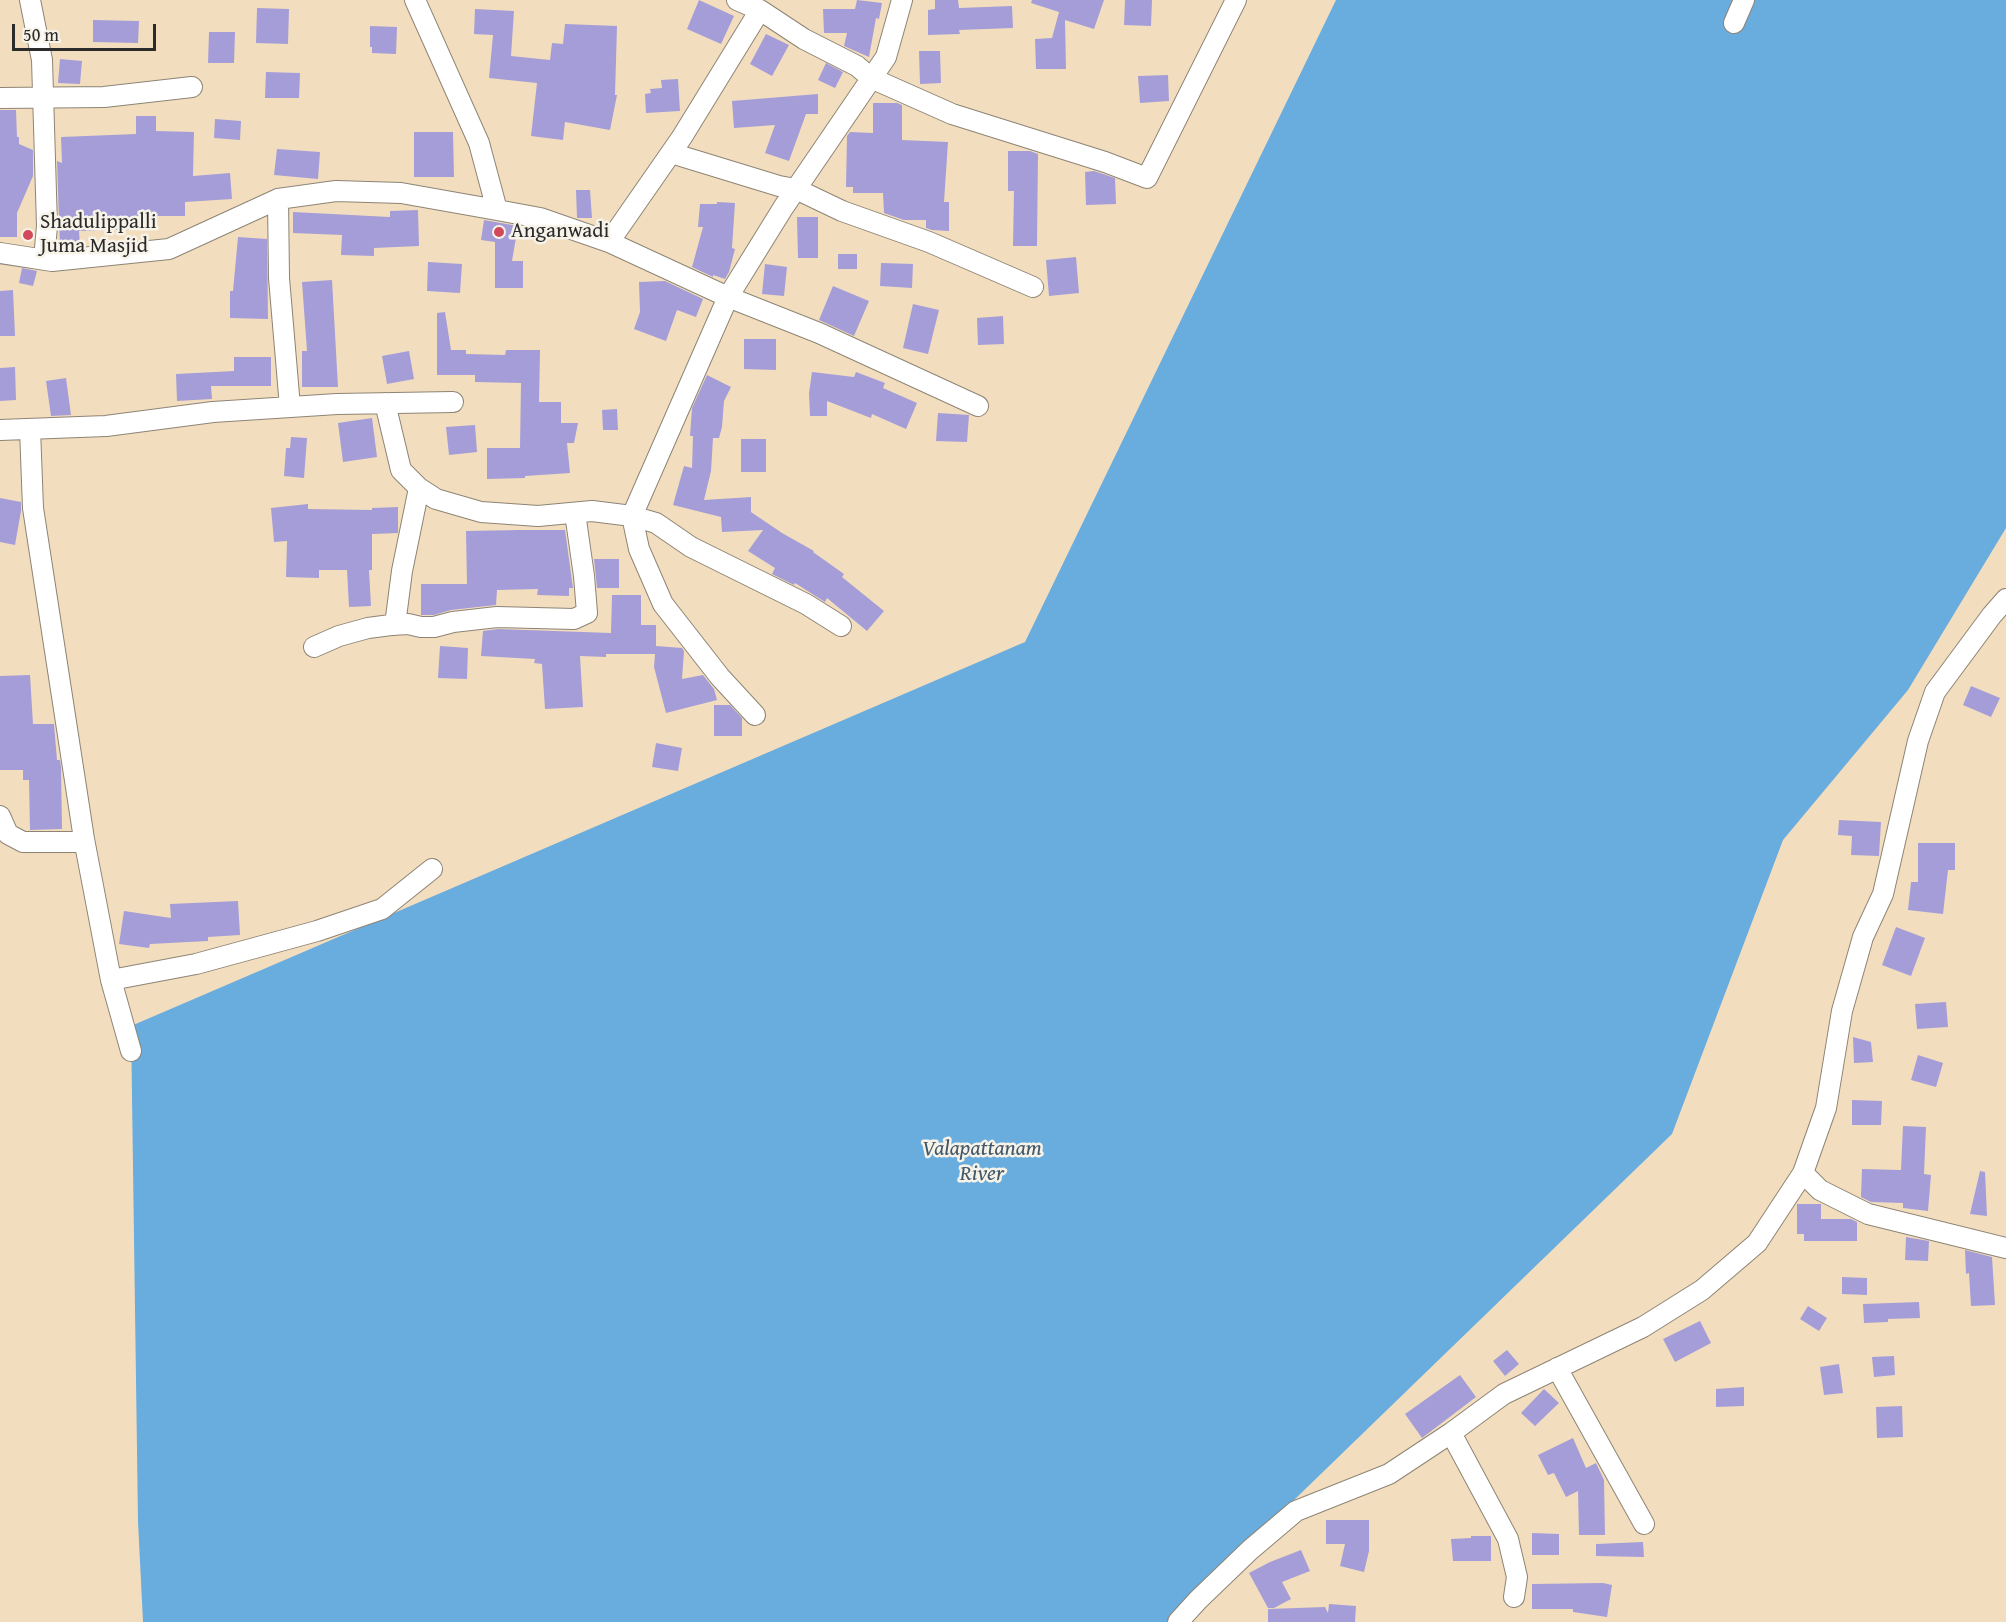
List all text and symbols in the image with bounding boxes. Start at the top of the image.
scale bar [15,12,159,50]
text: 50 m [23,21,59,48]
place label: Shadulippalli Juma Masjid [40,210,157,260]
place label: Anganwadi [511,219,609,245]
marker: Anganwadi [492,225,506,239]
marker: Shadulippalli Juma Masjid [21,228,35,242]
water label: Valapattanam River [922,1136,1042,1188]

